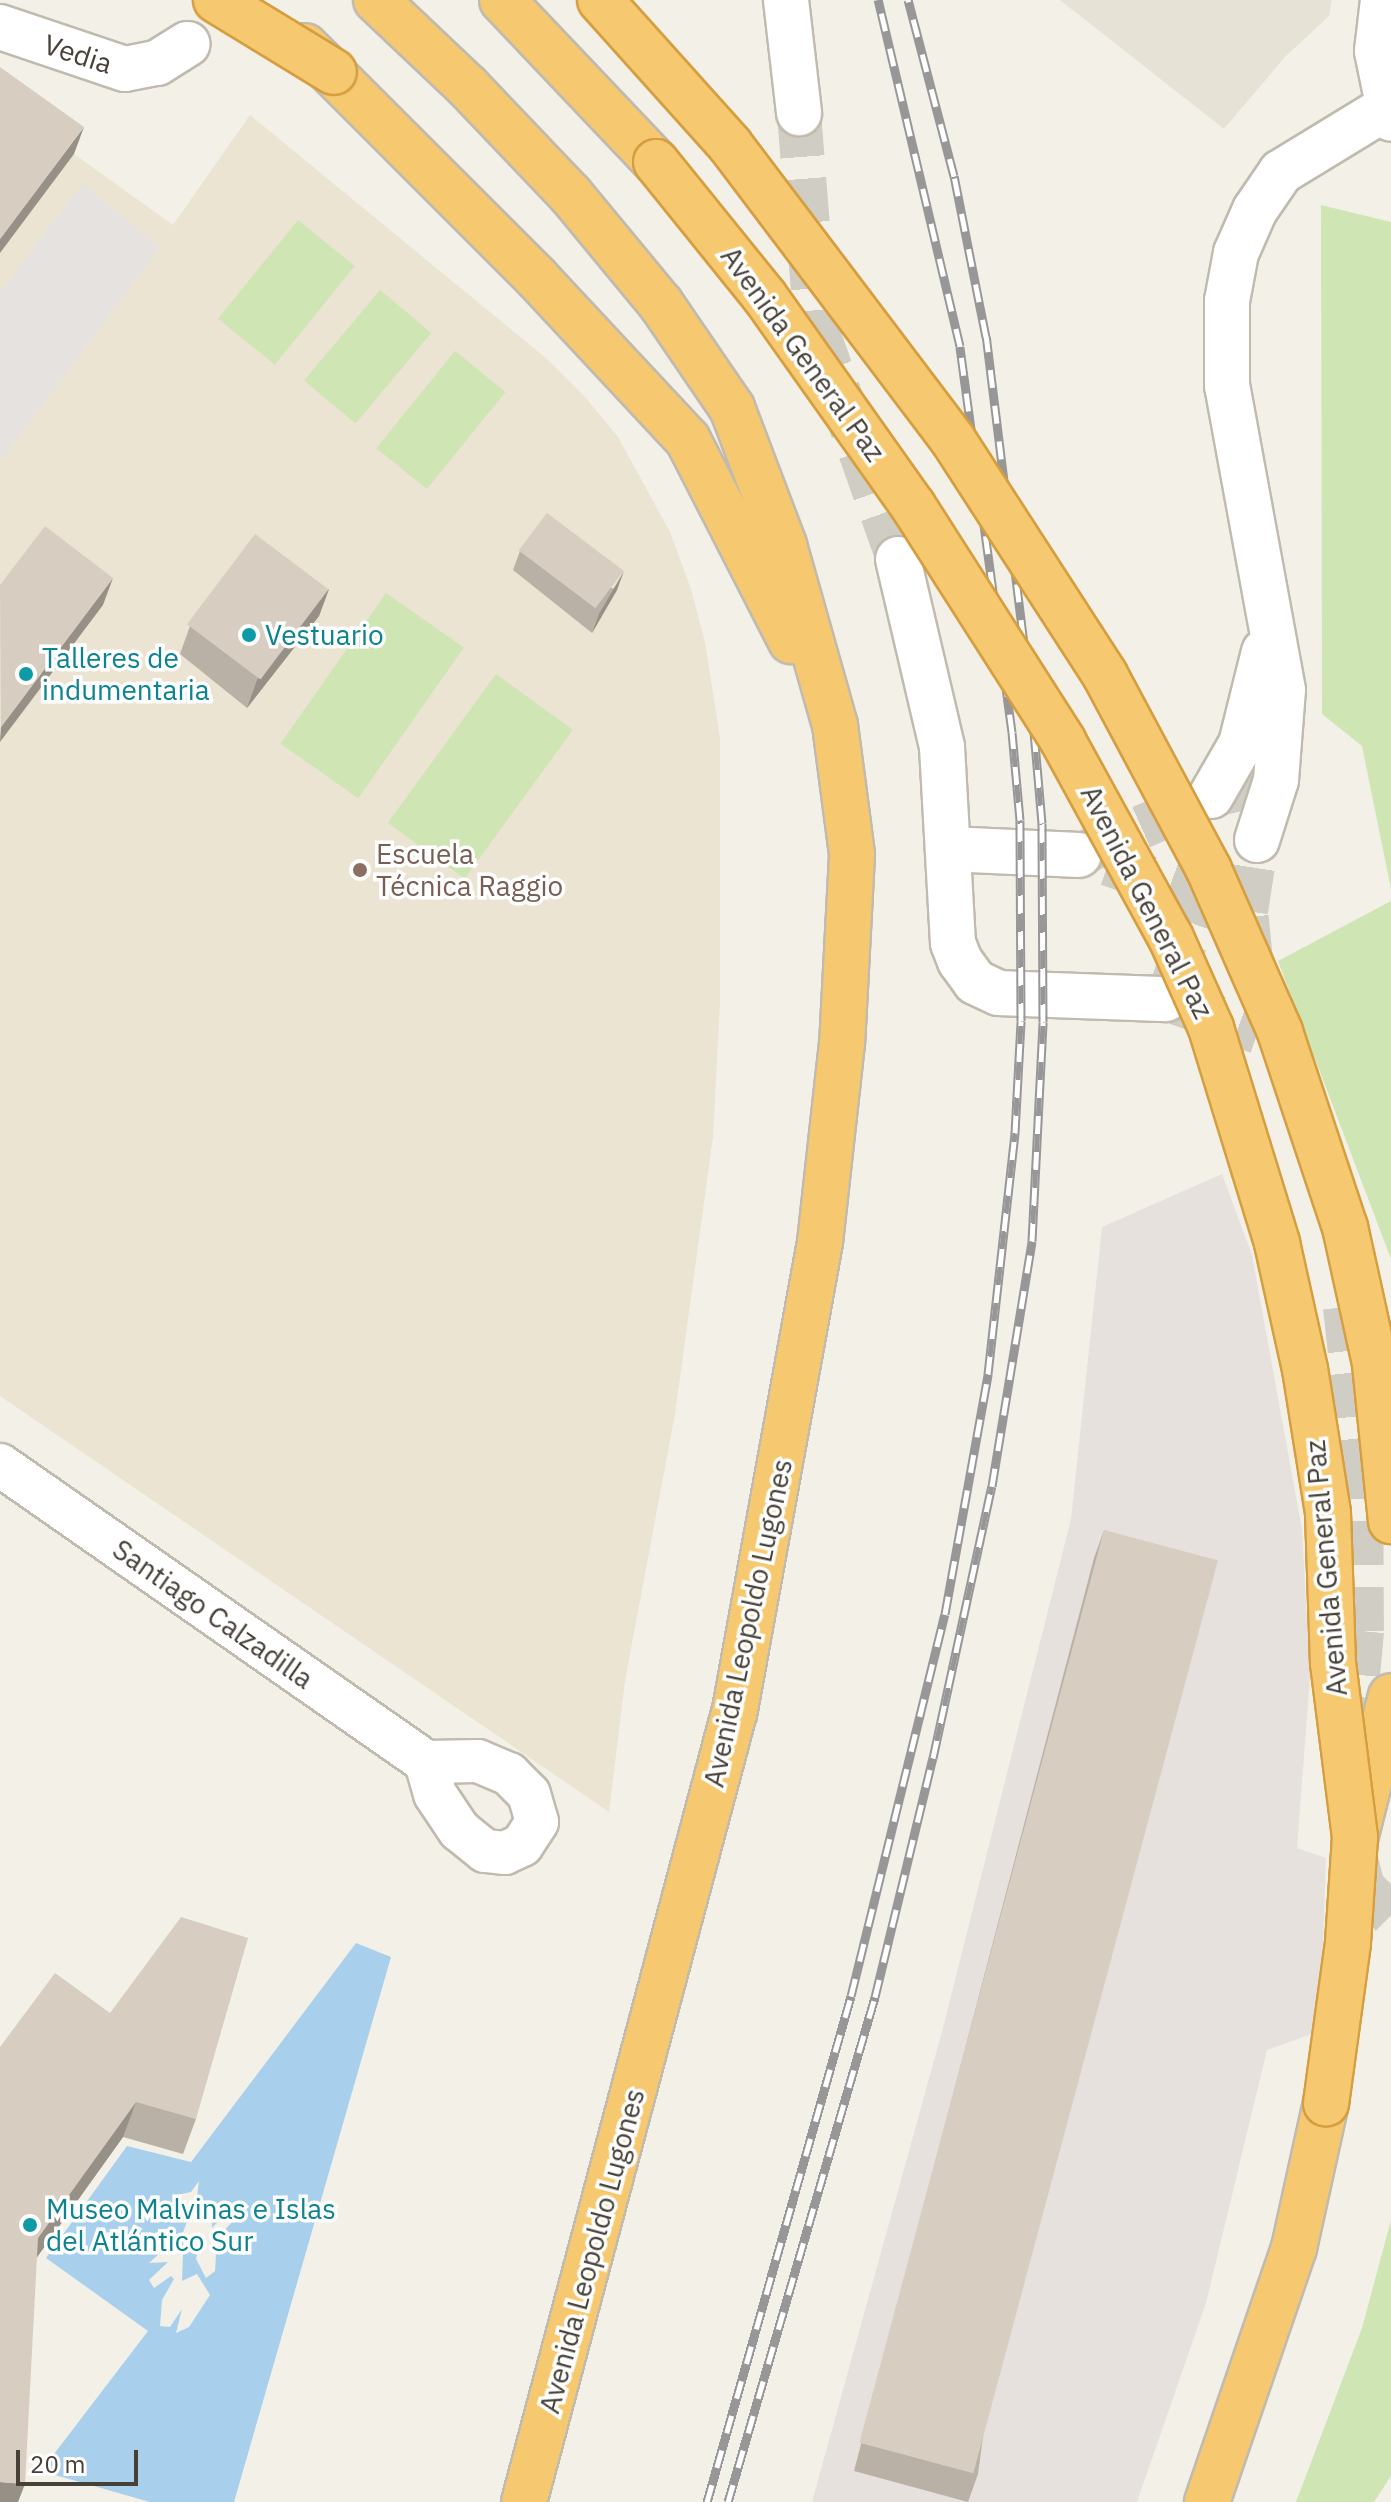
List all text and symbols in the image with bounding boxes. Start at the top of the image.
street label: Vedia [40,27,116,81]
street label: Avenida General Paz [714,240,892,468]
place label: Vestuario [265,618,384,652]
marker: Vestuario [240,626,258,644]
place label: Talleres de indumentaria [42,641,210,707]
marker: Talleres de indumentaria [17,665,35,683]
street label: Avenida General Paz [1074,780,1220,1024]
place label: Escuela Técnica Raggio [376,837,563,903]
marker: Escuela Técnica Raggio [351,861,369,879]
street label: Avenida General Paz [1298,1438,1354,1698]
street label: Avenida Leopoldo Lugones [697,1456,799,1790]
street label: Santiago Calzadilla [106,1532,320,1696]
street label: Avenida Leopoldo Lugones [532,2085,652,2417]
place label: Museo Malvinas e Islas del Atlántico Sur [46,2192,336,2258]
marker: Museo Malvinas e Islas del Atlántico Sur [21,2216,39,2234]
scale bar [20,2434,142,2484]
text: 20 m [30,2448,85,2480]

